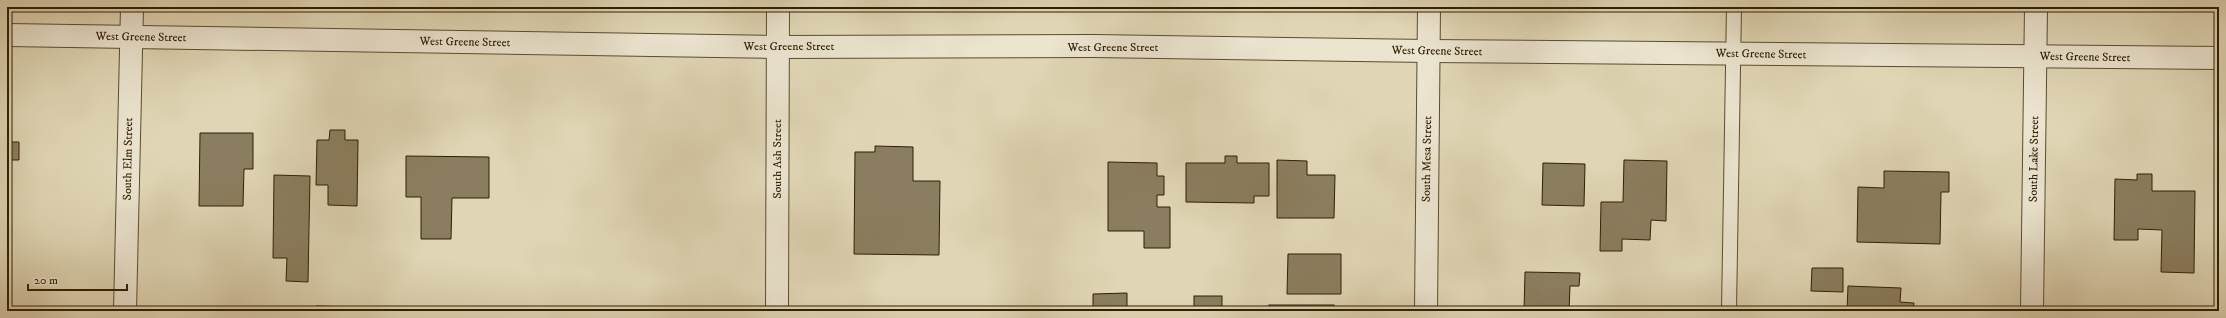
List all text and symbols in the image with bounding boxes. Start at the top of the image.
street label: West Greene Street [94,29,187,45]
street label: West Greene Street [418,34,511,50]
street label: West Greene Street [743,39,835,54]
street label: West Greene Street [1067,40,1159,55]
street label: West Greene Street [1390,43,1483,59]
street label: West Greene Street [1714,46,1807,62]
street label: West Greene Street [2038,49,2131,65]
street label: South Mesa Street [1419,115,1435,202]
street label: South Lake Street [2026,116,2042,202]
street label: South Elm Street [120,117,136,200]
street label: South Ash Street [770,119,785,199]
scale bar [28,266,127,292]
text: 20 m [34,273,58,288]

